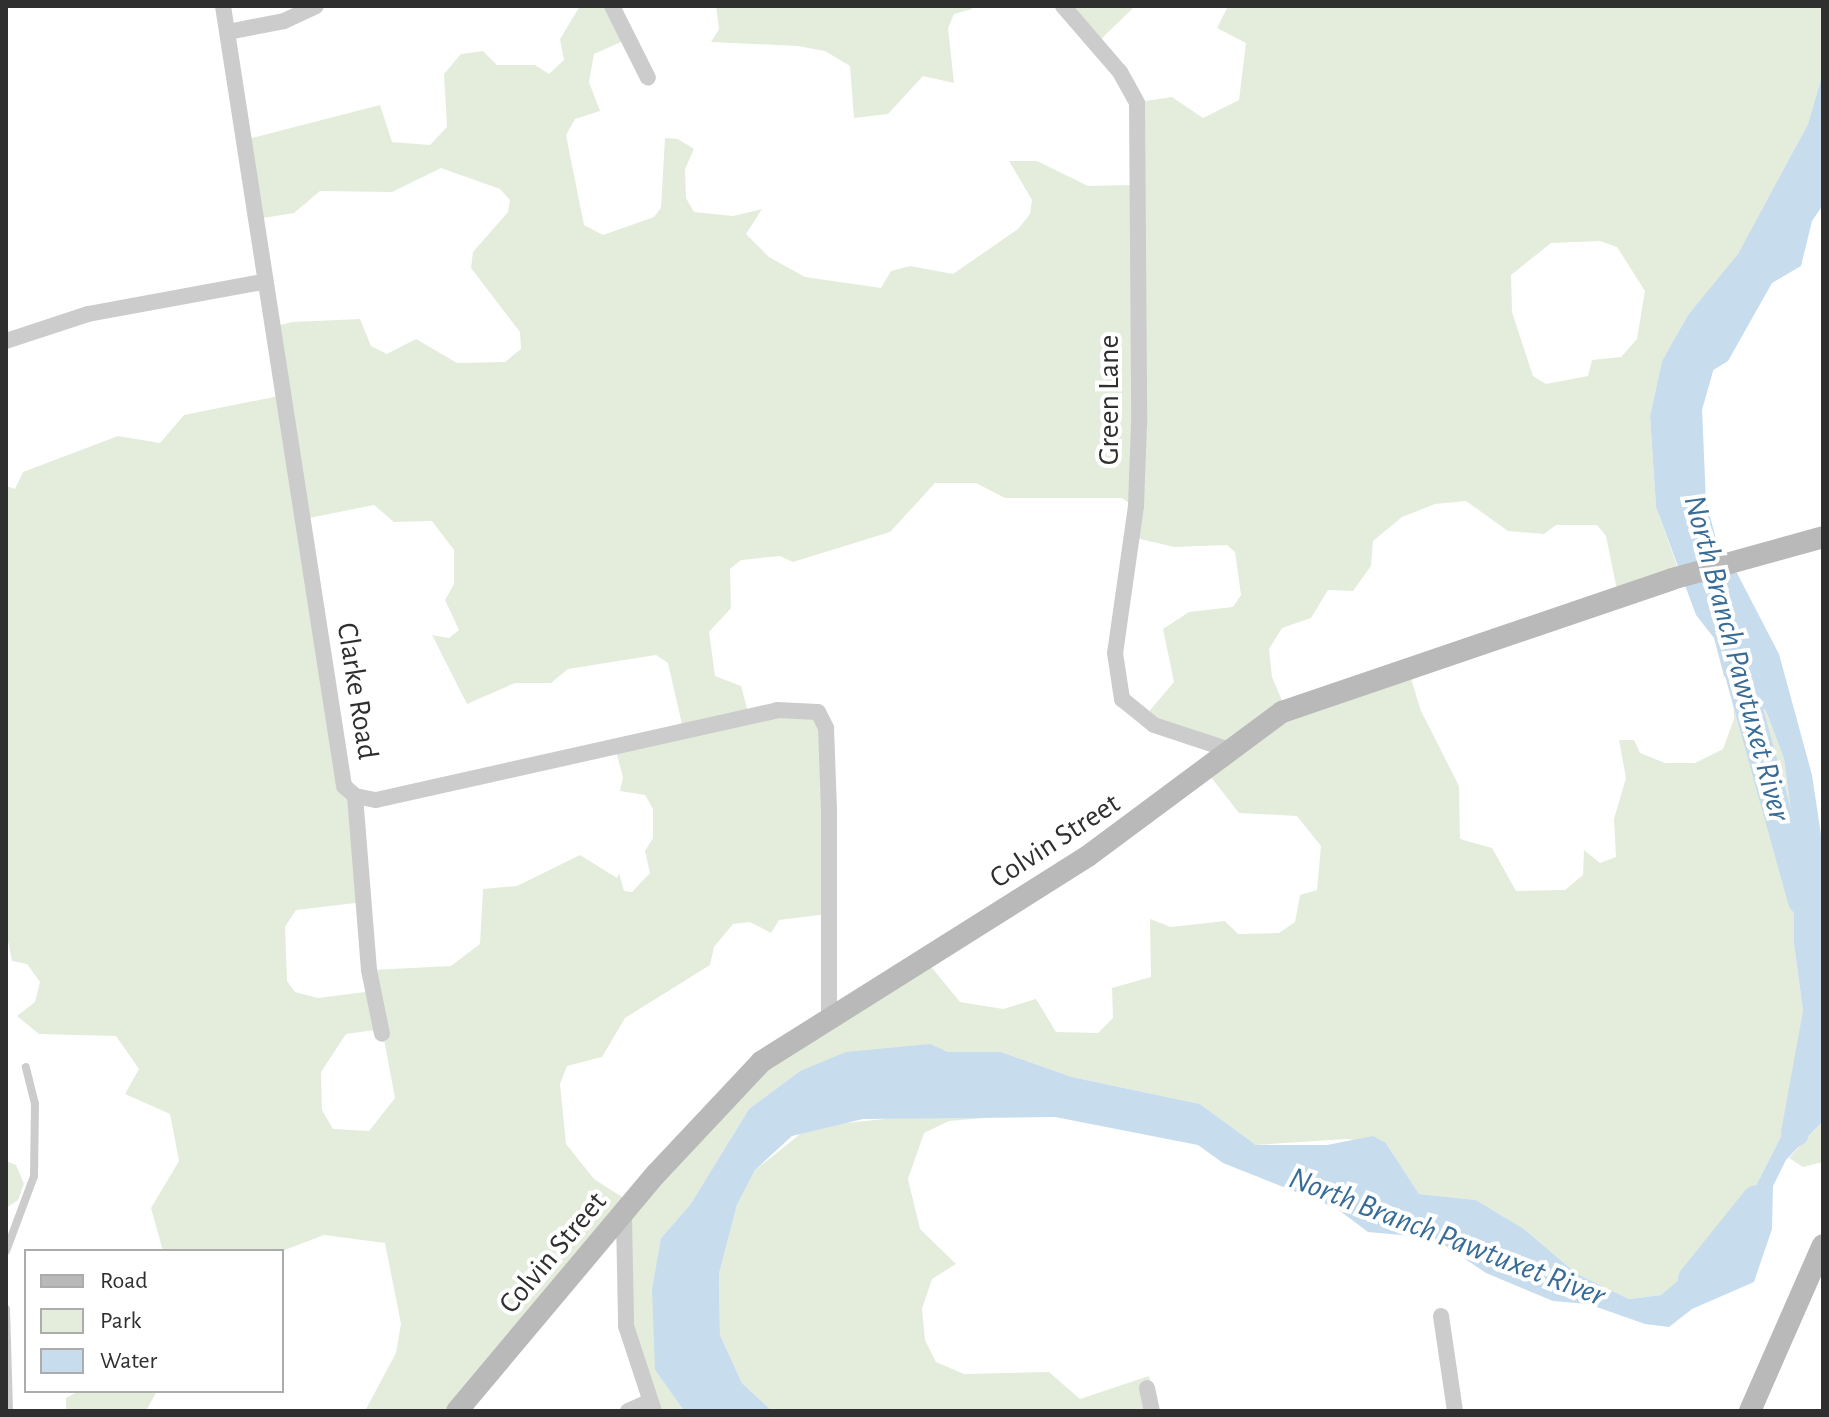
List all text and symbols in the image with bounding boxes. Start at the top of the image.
street label: Green Lane [1091,335,1127,465]
water label: North Branch Pawtuxet River [1675,491,1799,825]
street label: Clarke Road [328,620,386,762]
street label: Colvin Street [983,786,1127,896]
water label: North Branch Pawtuxet River [1284,1159,1610,1315]
street label: Colvin Street [492,1185,614,1321]
legend [24,1249,284,1393]
text: Road [100,1269,148,1293]
text: Park [100,1309,141,1333]
text: Water [100,1349,157,1373]

